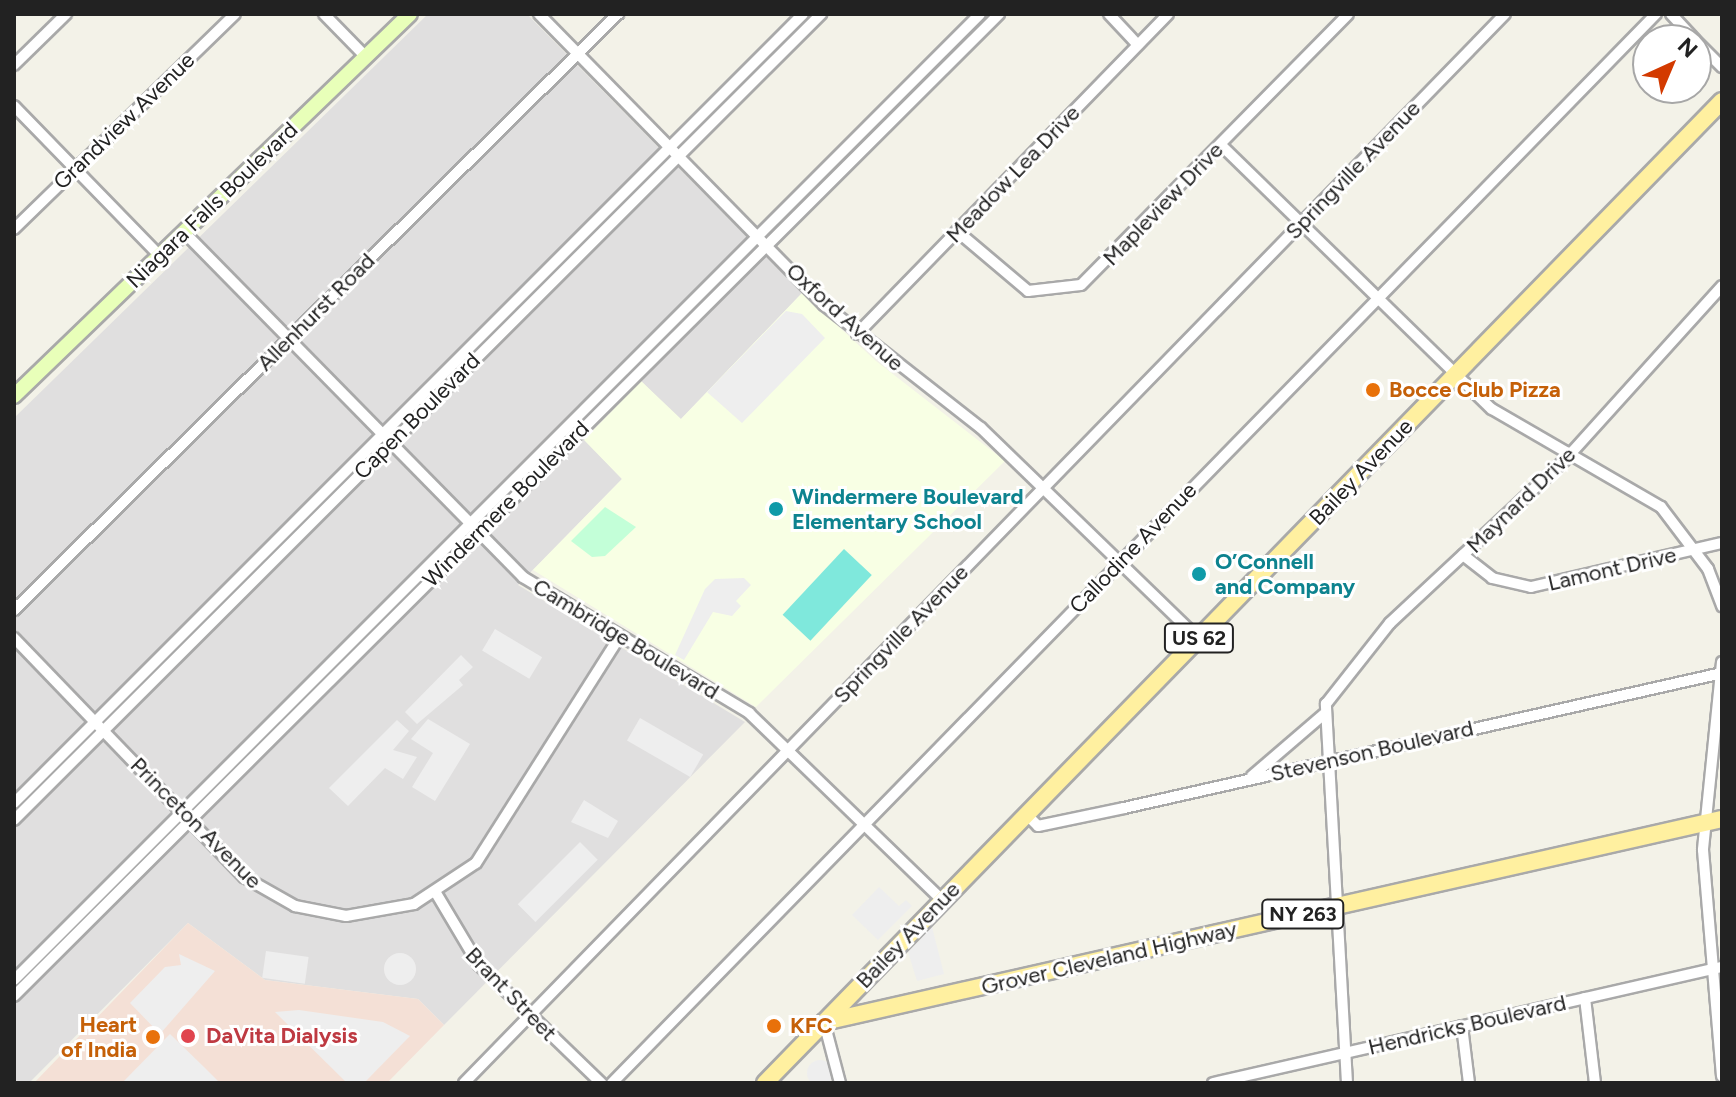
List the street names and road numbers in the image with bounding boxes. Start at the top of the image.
street label: Grandview Avenue [48,47,200,195]
street label: Springville Avenue [1280,95,1426,245]
street label: Meadow Lea Drive [941,100,1085,248]
street label: Niagara Falls Boulevard [121,116,303,294]
street label: Mapleview Drive [1098,137,1228,271]
street label: Allenhurst Road [252,248,380,376]
street label: Oxford Avenue [781,258,909,376]
street label: Capen Boulevard [348,347,486,485]
street label: Bailey Avenue [1304,413,1418,531]
street label: Windermere Boulevard [417,415,595,593]
street label: Maynard Drive [1461,441,1581,559]
street label: Callodine Avenue [1064,477,1202,619]
street label: Lamont Drive [1545,541,1679,597]
street label: Springville Avenue [828,559,974,709]
street label: Cambridge Boulevard [528,573,724,705]
road number: US 62 [1163,622,1235,654]
street label: Stevenson Boulevard [1268,715,1476,787]
street label: Princeton Avenue [125,752,267,894]
street label: Bailey Avenue [851,876,965,994]
road number: NY 263 [1261,898,1345,930]
street label: Grover Cleveland Highway [979,916,1239,1000]
street label: Brant Street [460,942,562,1046]
street label: Hendricks Boulevard [1365,989,1569,1061]

